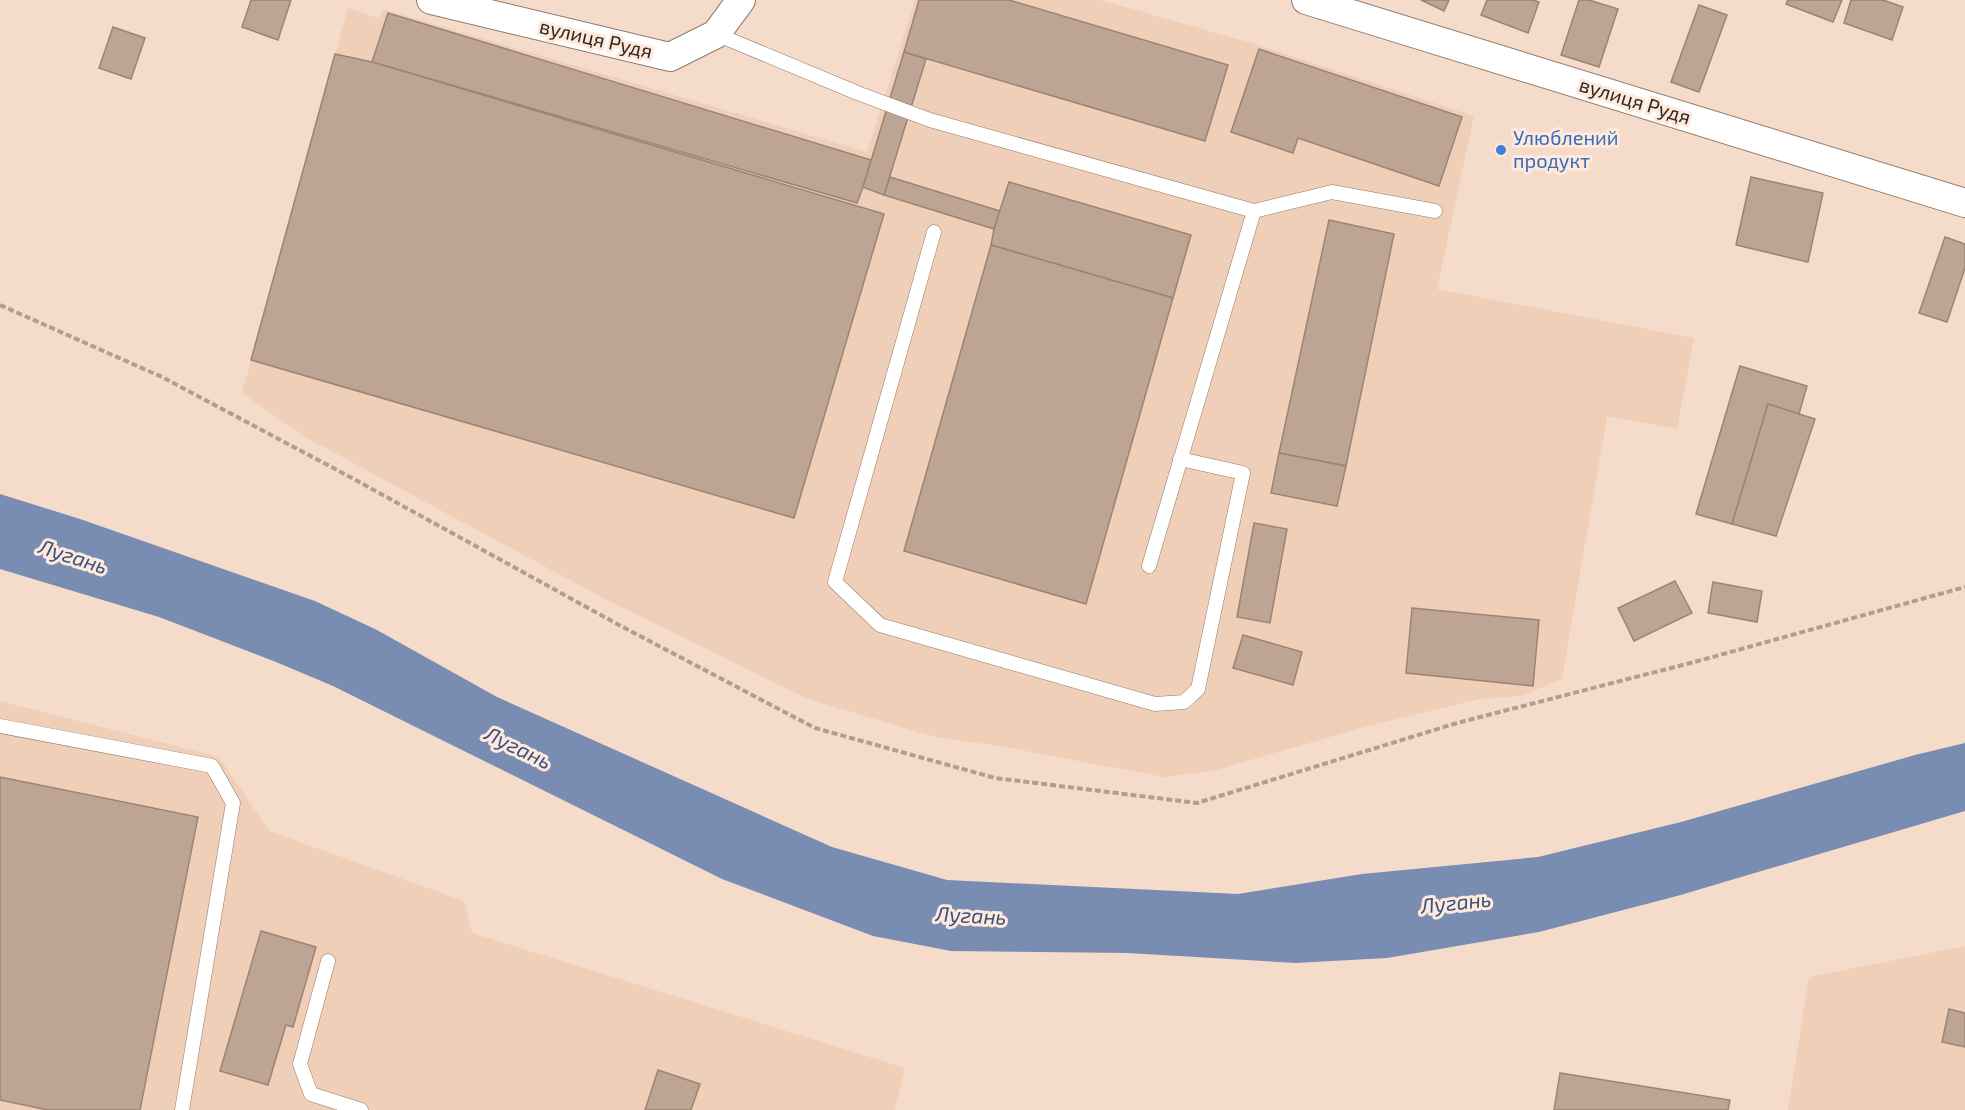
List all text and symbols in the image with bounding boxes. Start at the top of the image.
street label: вулиця Рудя [537,13,655,64]
street label: вулиця Рудя [1576,72,1694,129]
place label: Улюблений продукт [1513,125,1619,173]
marker: Улюблений продукт [1494,143,1508,157]
water label: Лугань [35,532,111,578]
water label: Лугань [480,719,556,773]
water label: Лугань [1418,885,1492,918]
water label: Лугань [934,900,1007,929]

